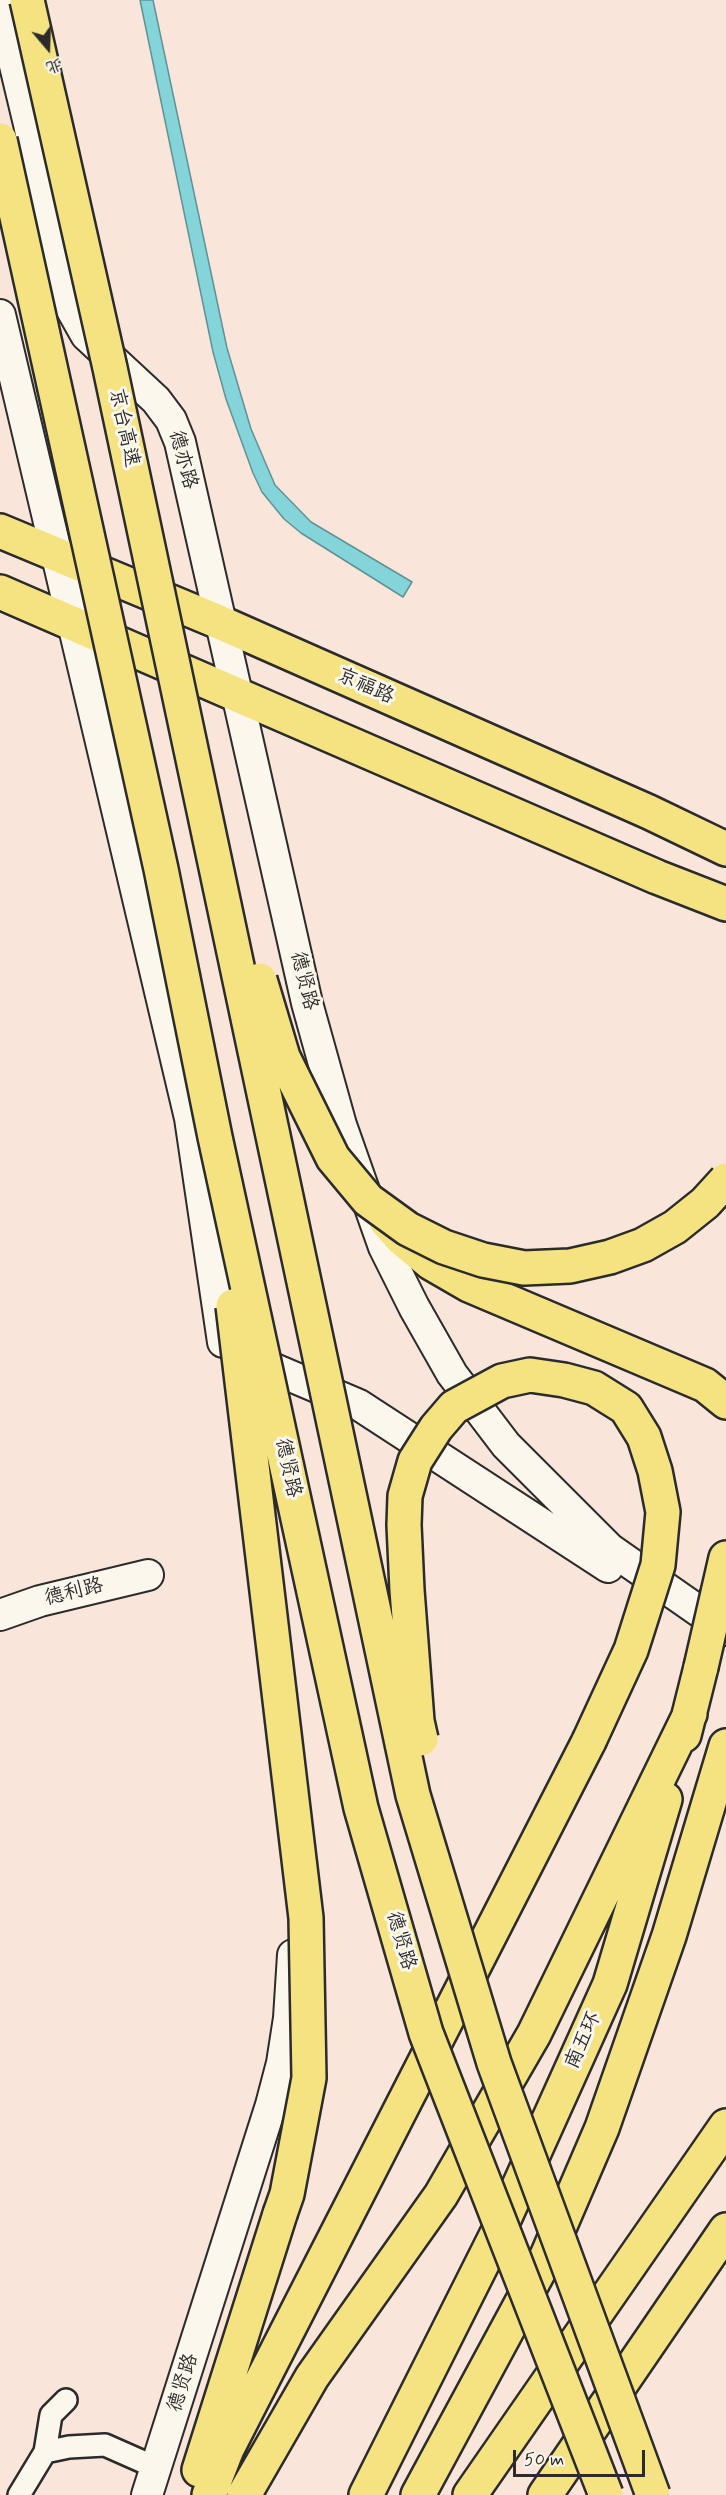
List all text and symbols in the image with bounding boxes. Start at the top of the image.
north arrow [18,18,78,78]
text: 北 [43,53,65,78]
street label: 京台高速 [103,386,143,470]
street label: 德亦路 [163,428,201,492]
street label: 京福路 [333,664,397,710]
street label: 德贤路 [284,949,322,1013]
street label: 德贤路 [269,1436,305,1500]
street label: 德利路 [42,1574,106,1612]
street label: 德贤路 [380,1909,420,1973]
street label: 南五环 [561,2009,607,2073]
street label: 德贤路 [164,2351,204,2415]
scale bar [516,2438,648,2476]
text: 50 m [524,2448,564,2472]

